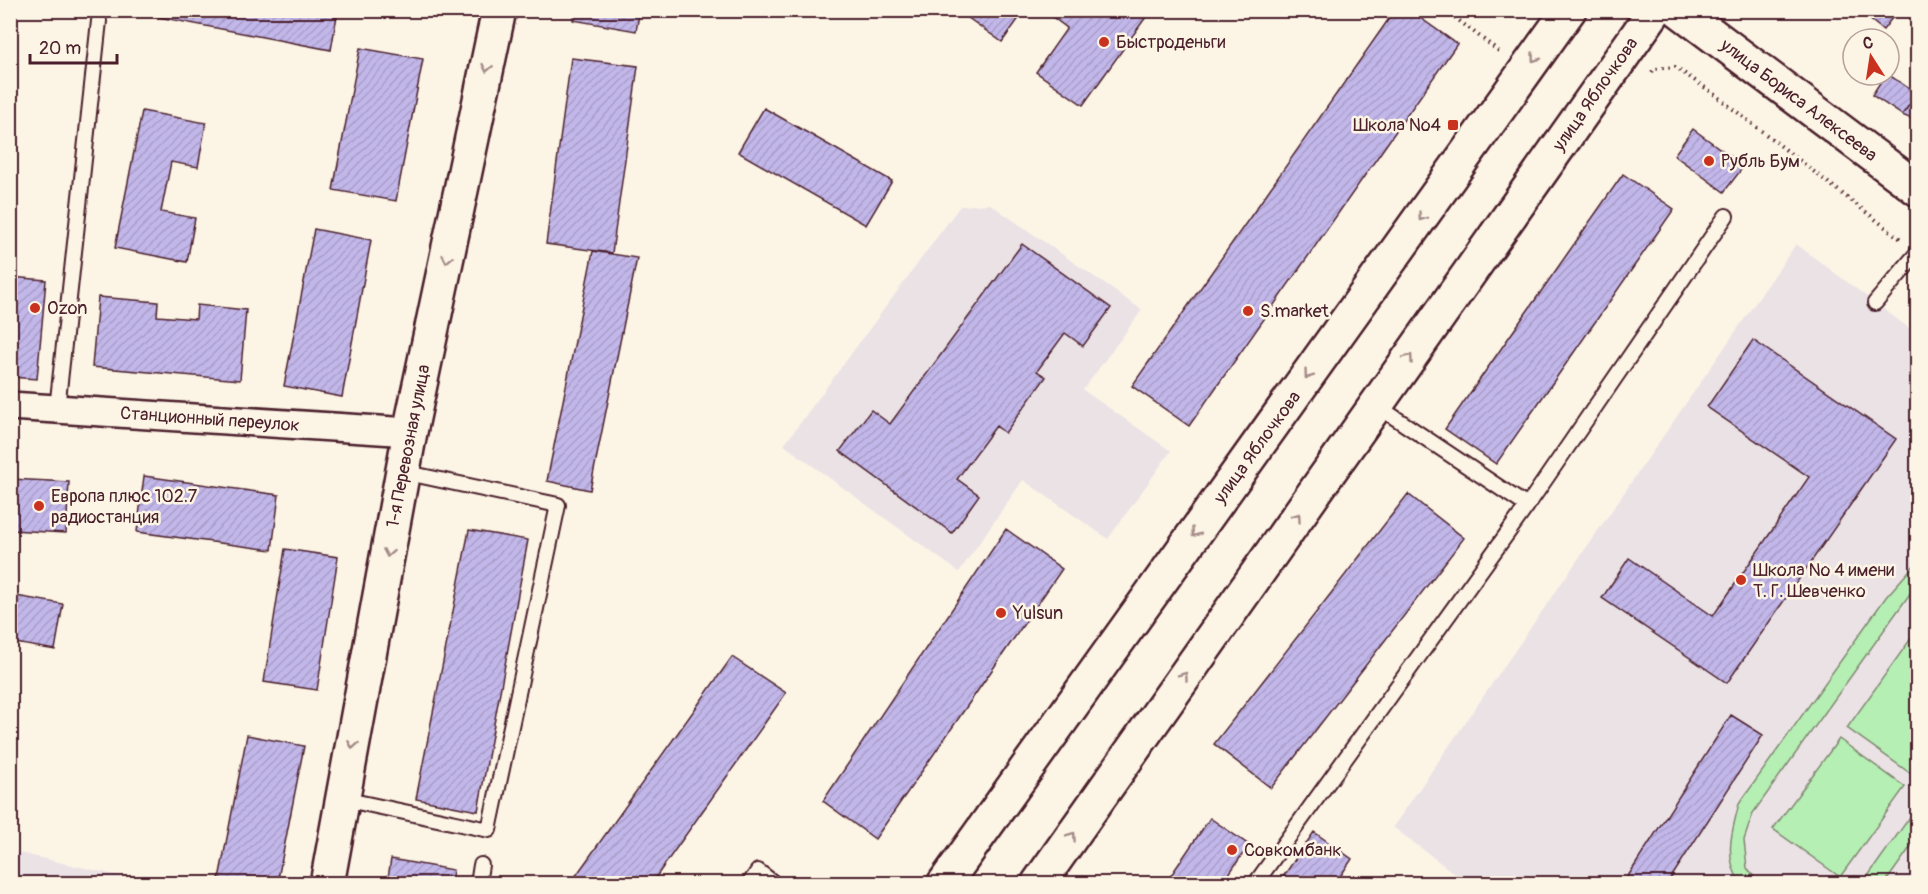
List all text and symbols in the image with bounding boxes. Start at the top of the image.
scale bar [30,27,117,65]
north arrow [1841,27,1901,87]
place label: Быстроденьги [1116,31,1225,54]
text: С [1861,32,1875,54]
street label: улица Яблочкова [1547,33,1643,157]
street label: улица Бориса Алексеева [1715,33,1882,167]
marker: Быстроденьги [1097,35,1111,49]
text: 20 m [39,37,81,60]
one-way arrow [1532,52,1543,63]
one-way arrow [481,62,494,72]
place label: Школа №4 [1353,114,1442,137]
marker: Школа №4 [1446,118,1460,132]
place label: Рубль Бум [1721,150,1800,173]
marker: Рубль Бум [1702,154,1716,168]
one-way arrow [1418,210,1429,221]
one-way arrow [441,253,454,263]
place label: Ozon [47,297,87,320]
place label: S.market [1260,300,1330,323]
marker: Ozon [28,301,42,315]
marker: S.market [1241,304,1255,318]
one-way arrow [1402,354,1413,365]
street label: 1-я Перевозная улица [381,362,436,530]
one-way arrow [1304,368,1315,379]
street label: улица Яблочкова [1208,386,1306,509]
street label: Станционный переулок [119,402,301,437]
place label: Европа плюс 102.7 радиостанция [51,485,198,529]
marker: Европа плюс 102.7 радиостанция [32,499,46,513]
one-way arrow [1290,513,1301,524]
one-way arrow [1191,527,1202,538]
one-way arrow [382,547,395,557]
place label: Школа № 4 имени Т. Г. Шевченко [1753,559,1894,603]
marker: Школа № 4 имени Т. Г. Шевченко [1734,573,1748,587]
place label: Yulsun [1012,602,1063,625]
marker: Yulsun [994,606,1008,620]
one-way arrow [1177,672,1188,683]
one-way arrow [347,739,360,749]
one-way arrow [1064,831,1075,842]
place label: Совкомбанк [1244,839,1341,862]
marker: Совкомбанк [1225,843,1239,857]

